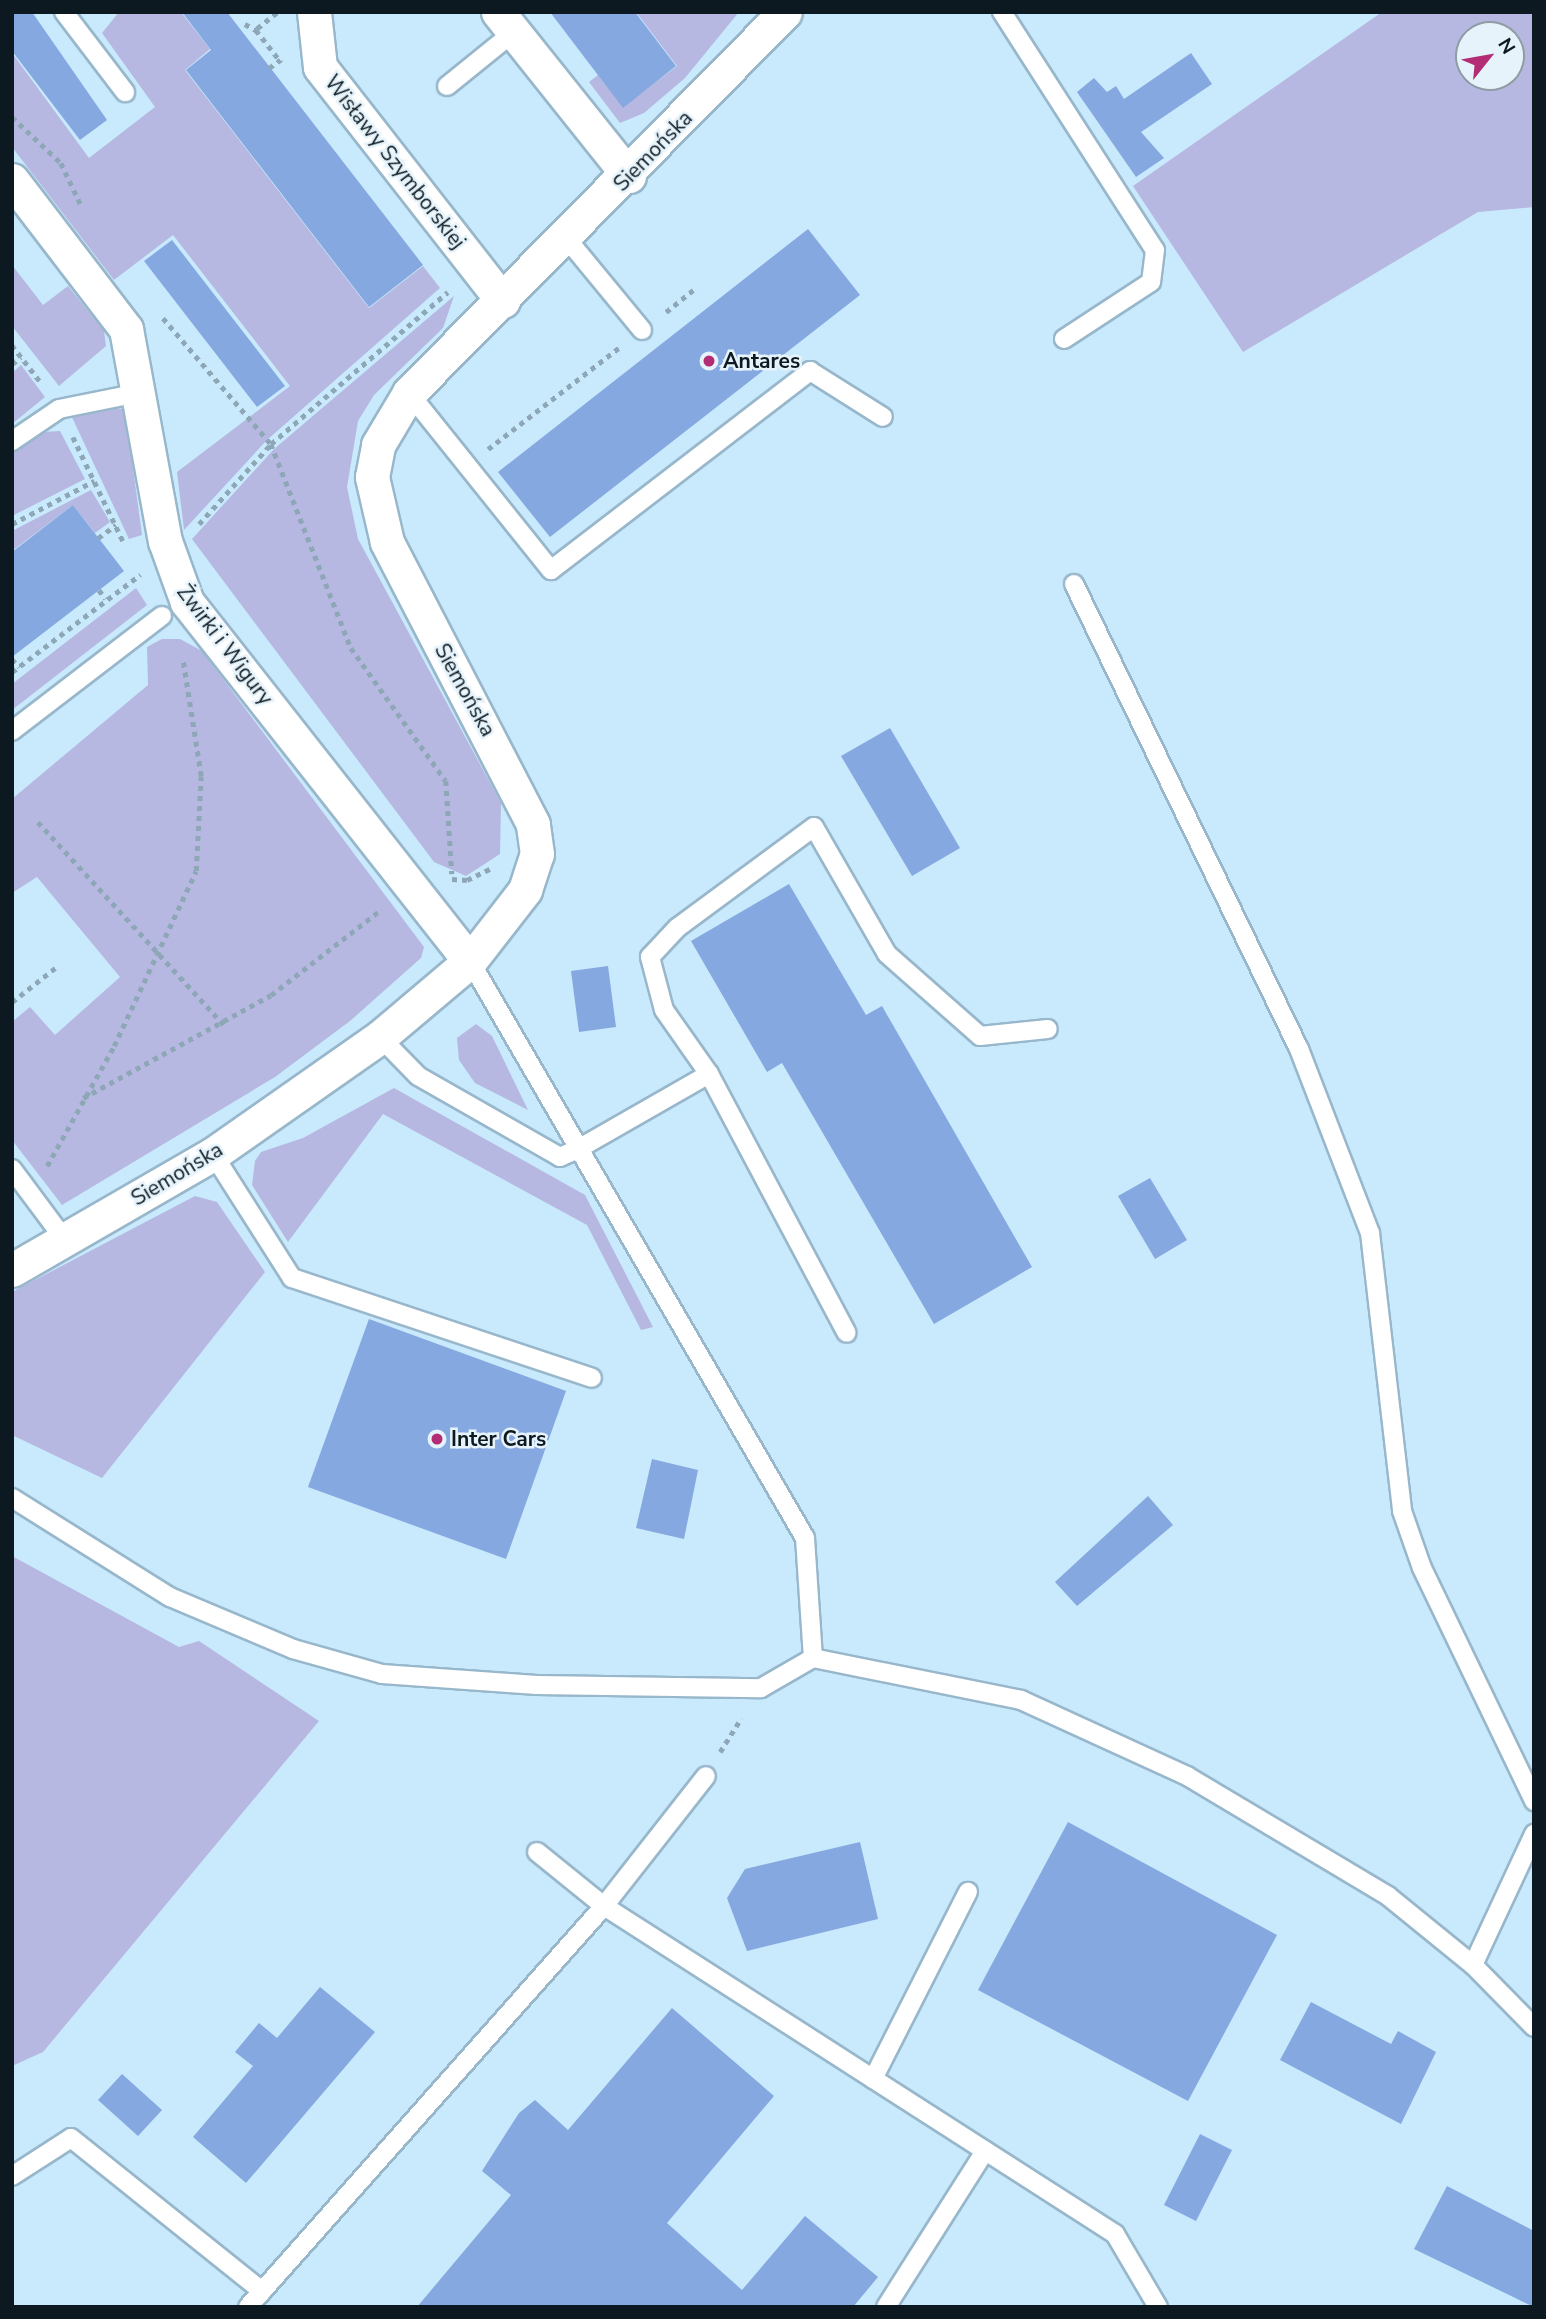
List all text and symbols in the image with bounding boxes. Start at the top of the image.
north arrow [1455,21,1525,91]
text: N [1491,33,1521,59]
street label: Wisławy Szymborskiej [319,70,471,254]
street label: Siemońska [608,106,698,196]
place label: Antares [723,348,800,374]
marker: Antares [701,353,717,369]
street label: Żwirki i Wigury [172,580,278,710]
street label: Siemońska [429,639,501,741]
street label: Siemońska [127,1137,227,1211]
place label: Inter Cars [451,1426,546,1452]
marker: Inter Cars [429,1431,445,1447]

